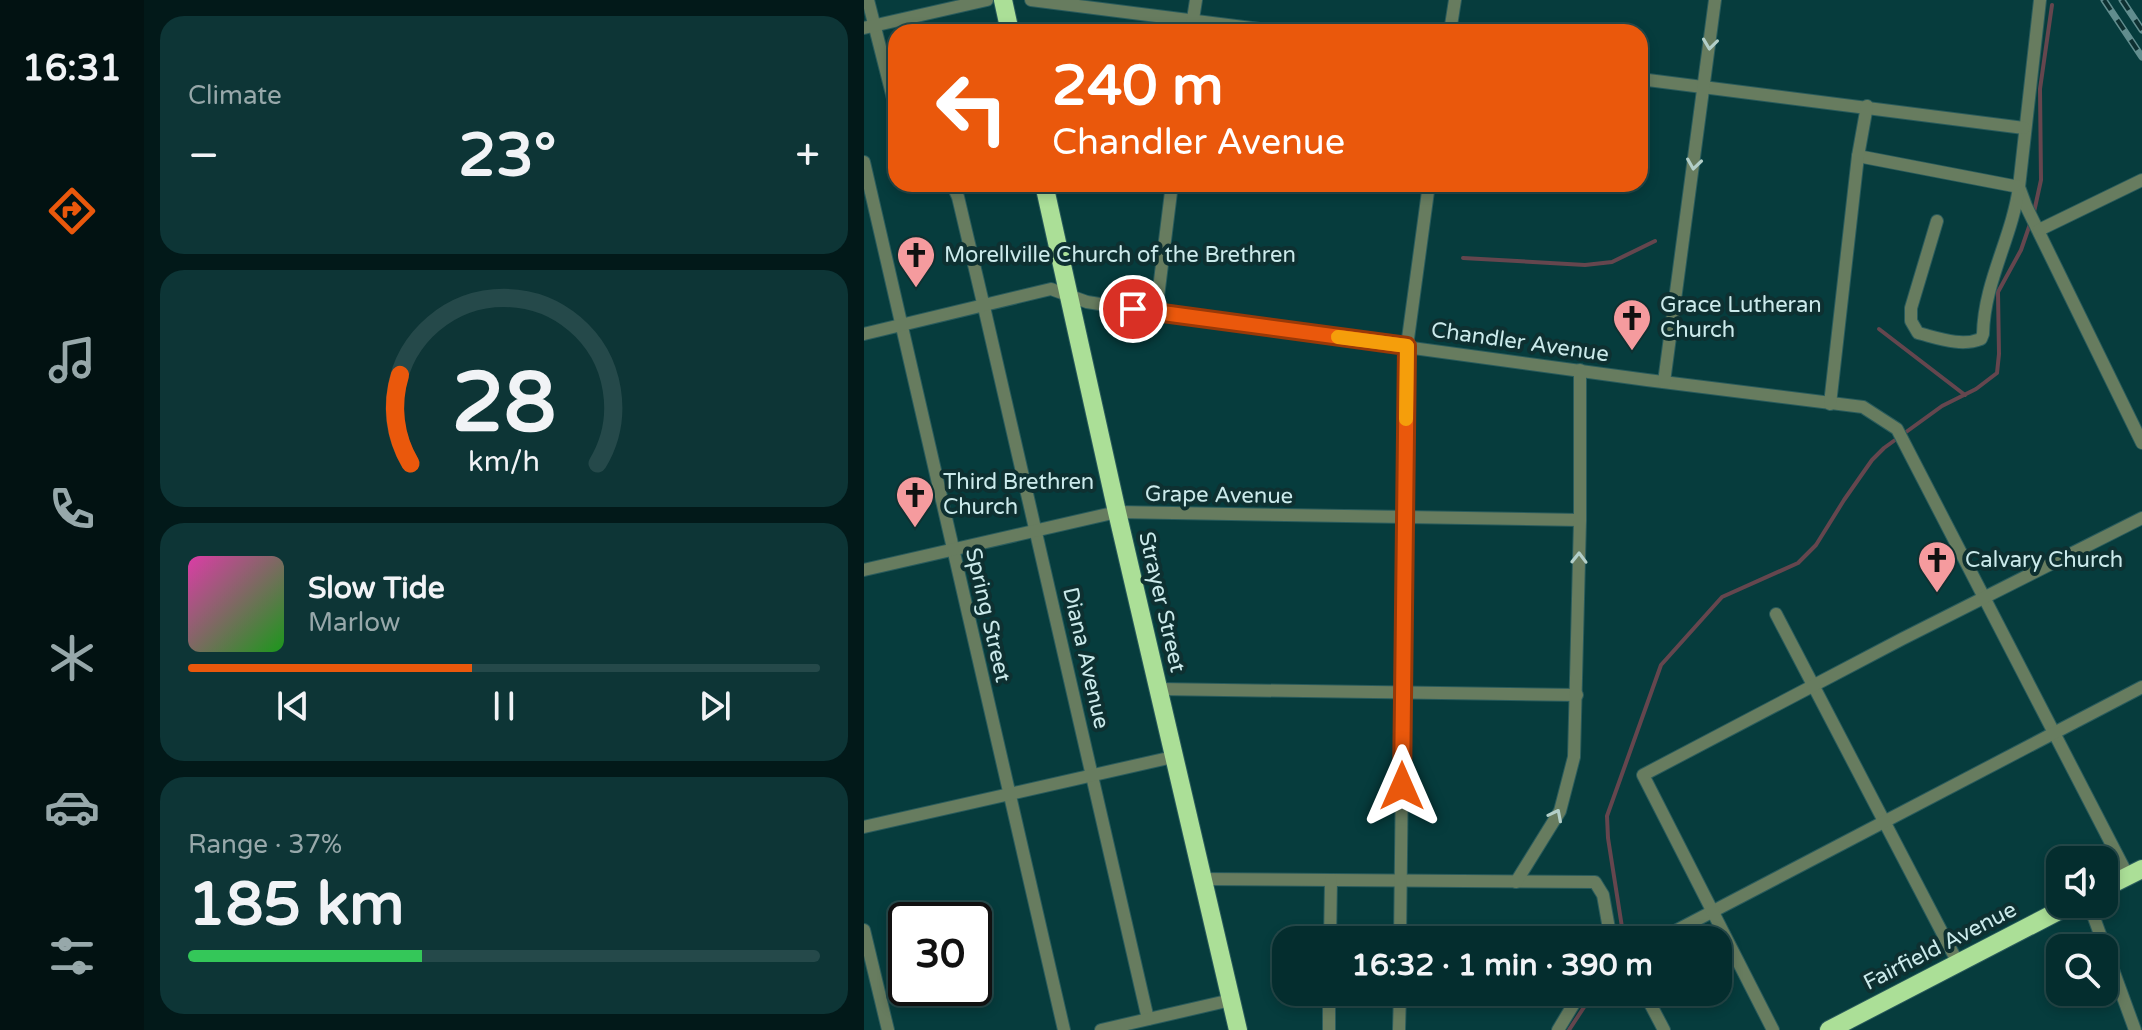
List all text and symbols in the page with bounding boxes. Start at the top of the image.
one-way arrow [1702,37,1719,50]
text: 16:31 [22,47,122,90]
text: 240 m [1052,53,1223,120]
icon: left [920,56,1024,160]
text: Climate [188,80,282,111]
text: 23° [458,120,556,192]
text: Chandler Avenue [1052,121,1345,164]
text: − [188,130,219,183]
text: + [795,130,820,183]
one-way arrow [1686,158,1703,171]
icon: directions [44,183,100,239]
church icon: Morellville Church of the Brethren [895,234,937,289]
place label: Morellville Church of the Brethren [944,242,1296,268]
pin [1099,275,1167,343]
icon: arrive [1111,287,1155,331]
place label: Grace Lutheran Church [1660,292,1822,343]
church icon: Grace Lutheran Church [1611,297,1653,352]
street label: Chandler Avenue [1429,317,1611,367]
icon: music [44,332,100,388]
text: 28 [452,354,556,454]
text: km/h [468,445,540,479]
place label: Third Brethren Church [943,469,1094,520]
church icon: Third Brethren Church [894,474,936,529]
icon: phone [44,481,100,537]
street label: Grape Avenue [1145,481,1293,509]
street label: Strayer Street [1133,529,1191,675]
church icon: Calvary Church [1916,539,1958,594]
street label: Spring Street [960,545,1016,685]
place label: Calvary Church [1965,547,2123,573]
one-way arrow [1571,551,1588,564]
text: Slow Tide [308,570,445,607]
street label: Diana Avenue [1057,585,1115,731]
text: Marlow [308,607,400,638]
icon: climate [44,630,100,686]
icon: previous [271,684,315,728]
icon: pause [482,684,526,728]
icon: next [693,684,737,728]
position arrow [1360,744,1444,828]
icon: car [44,779,100,835]
one-way arrow [1546,809,1562,823]
text: Range · 37% [188,829,342,860]
map controls [2046,846,2118,1006]
button: sound [2046,846,2118,918]
text: 185 km [188,869,404,941]
street label: Fairfield Avenue [1859,896,2021,996]
speed limit sign: 30 [888,902,992,1006]
icon: filters [44,928,100,984]
button: search [2046,934,2118,1006]
text: 16:32 · 1 min · 390 m [1351,947,1653,984]

